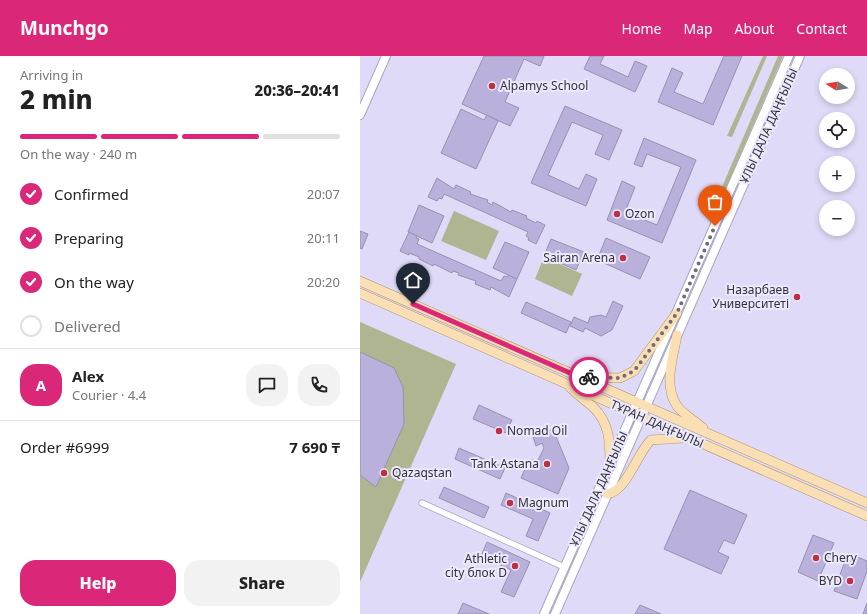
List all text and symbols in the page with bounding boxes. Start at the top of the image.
text: Munchgo [20,15,109,41]
text: Home [622,19,661,38]
text: Map [683,19,713,38]
text: About [735,19,774,38]
text: Contact [796,19,847,38]
street label: ҰЛЫ ДАЛА ДАҢҒЫЛЫ [735,65,802,186]
text: Arriving in [20,66,83,84]
north arrow [819,68,855,104]
map controls [819,68,855,236]
place label: Alpamys School [500,77,588,94]
text: 20:36–20:41 [255,80,340,100]
text: 2 min [20,81,93,117]
marker: Alpamys School [487,81,497,91]
button: locate [819,112,855,148]
text: On the way · 240 m [20,145,137,163]
button: + [819,156,855,192]
icon: check [20,183,42,205]
text: Confirmed [54,184,129,204]
text: 20:07 [307,185,340,203]
pin [698,185,732,226]
icon: bag [704,191,726,213]
button: − [819,200,855,236]
place label: Ozon [625,205,655,222]
marker: Ozon [612,209,622,219]
icon: check [20,227,42,249]
text: Preparing [54,228,124,248]
text: 20:11 [307,229,340,247]
place label: Sairan Arena [543,249,615,266]
marker: Sairan Arena [618,253,628,263]
pin [396,263,430,304]
icon: home [402,269,424,291]
icon: check [20,271,42,293]
text: On the way [54,272,134,292]
text: 20:20 [307,273,340,291]
place label: Назарбаев Университеті [712,281,789,312]
marker: Назарбаев Университеті [792,292,802,302]
text: Delivered [54,316,121,336]
courier [569,357,609,397]
button: chat [246,364,288,406]
button: phone [298,364,340,406]
text: Alex [72,366,104,386]
icon: bike [578,366,600,388]
text: A [36,375,46,395]
text: Courier · 4.4 [72,386,146,404]
street label: ТҰРАН ДАҢҒЫЛЫ [608,395,707,452]
place label: Nomad Oil [507,422,567,439]
marker: Nomad Oil [494,426,504,436]
street label: ҰЛЫ ДАЛА ДАҢҒЫЛЫ [565,428,632,549]
text: Order #6999 [20,437,109,457]
text: 7 690 ₸ [289,437,340,457]
place label: Tank Astana [471,455,539,472]
marker: Tank Astana [542,459,552,469]
place label: Qazaqstan [392,464,452,481]
marker: Qazaqstan [379,468,389,478]
place label: Magnum [518,494,569,511]
marker: Magnum [505,498,515,508]
place label: Chery [824,549,858,566]
place label: Athletic city блок D [445,550,507,581]
marker: Chery [811,553,821,563]
button: Help [20,560,176,606]
button: Share [184,560,340,606]
marker: Athletic city блок D [510,561,520,571]
place label: BYD [819,572,842,589]
marker: BYD [845,576,855,586]

